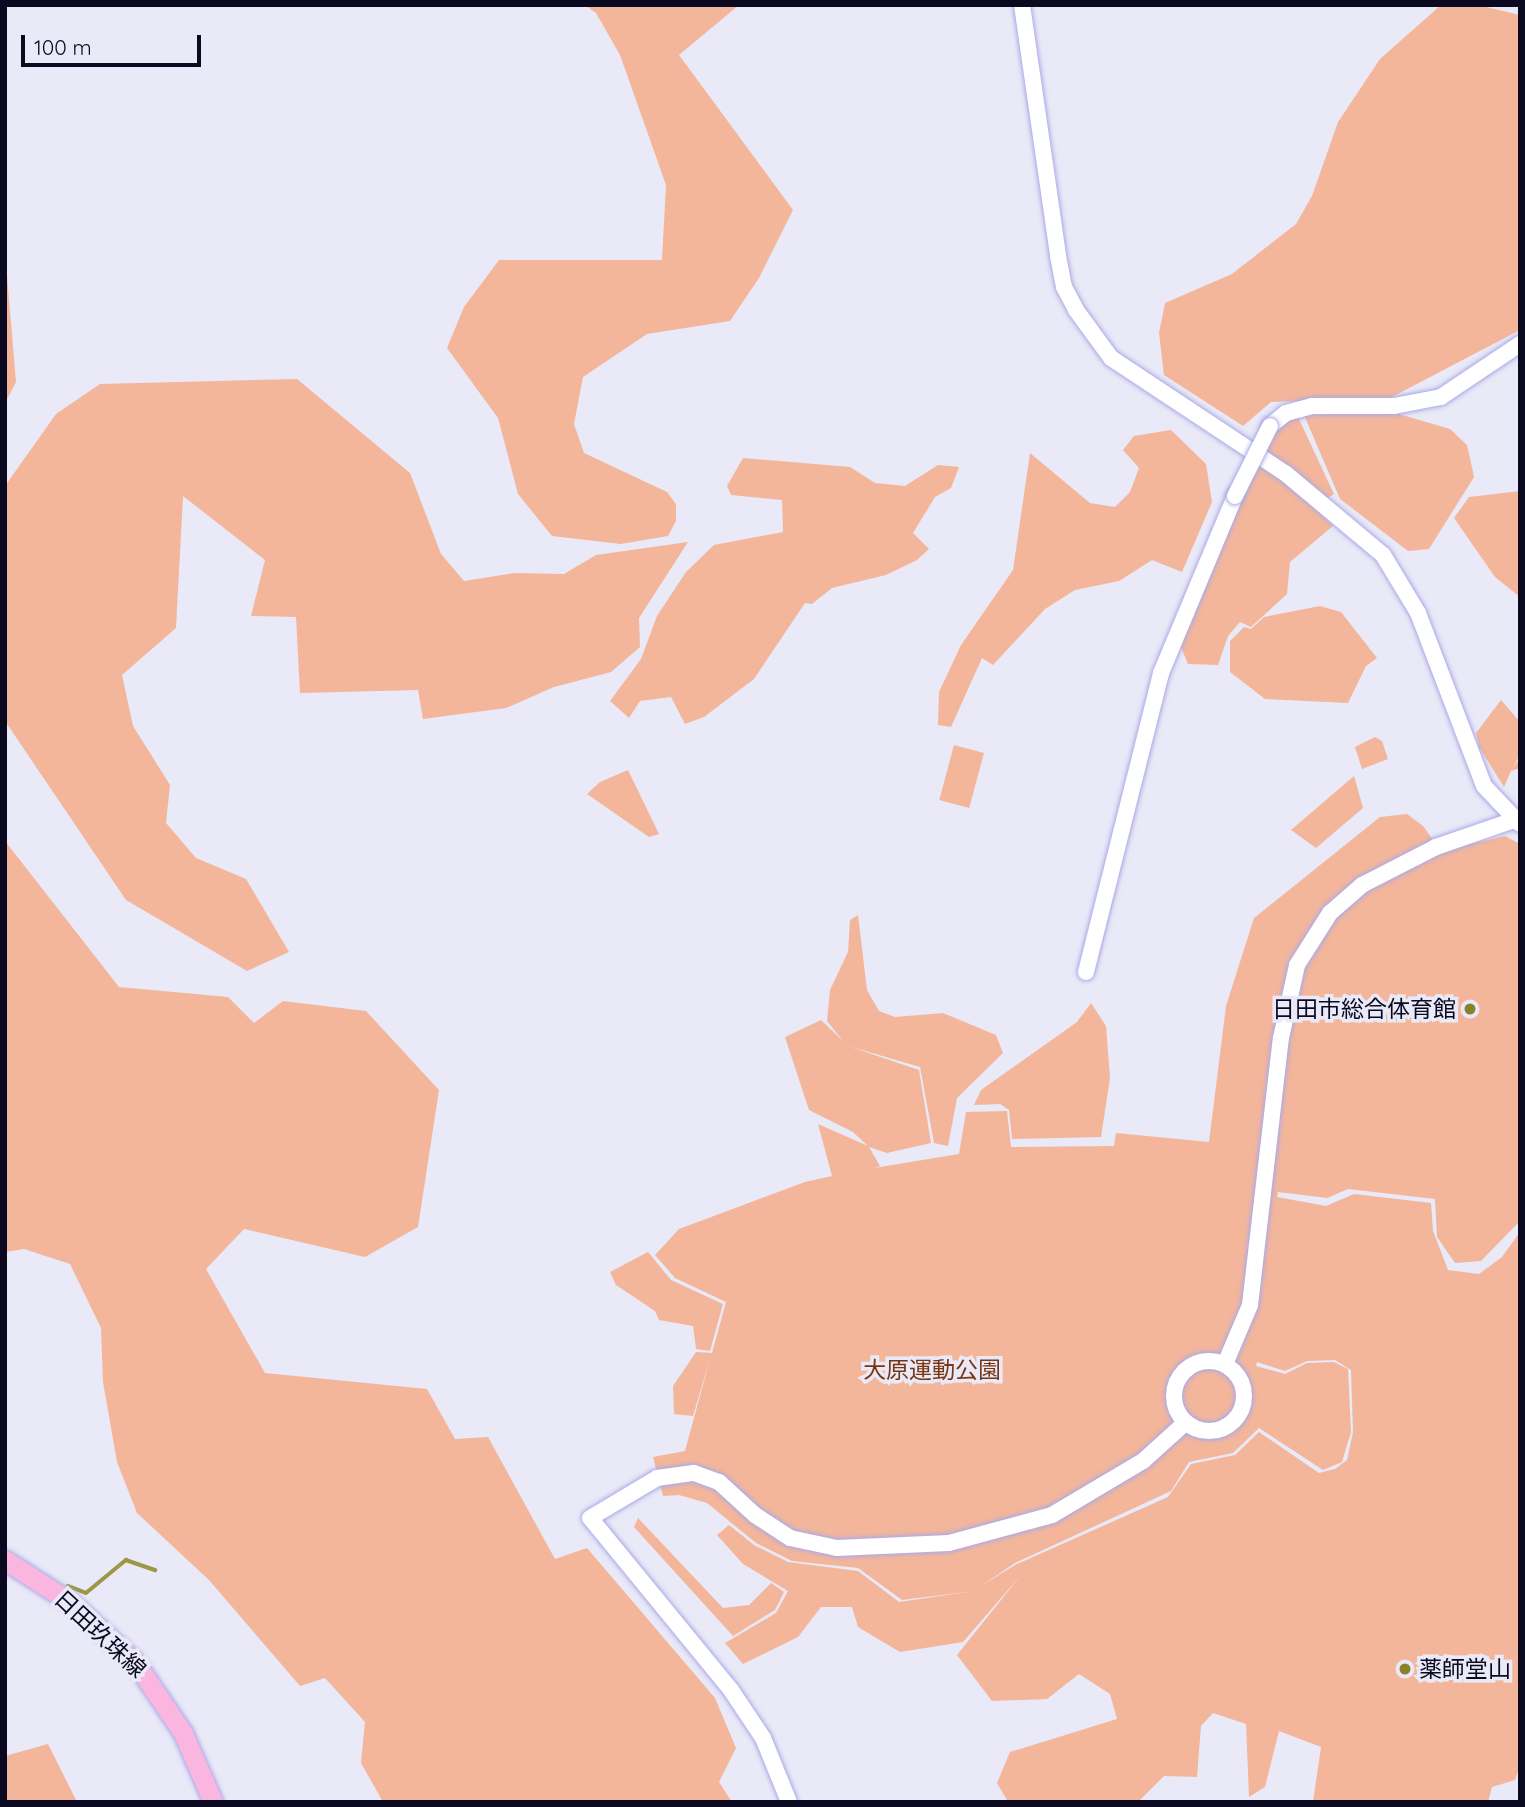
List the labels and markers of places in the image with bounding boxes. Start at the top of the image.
place label: 日田市総合体育館 [1272,995,1456,1023]
marker: 日田市総合体育館 [1462,1001,1478,1017]
place label: 薬師堂山 [1419,1655,1511,1683]
marker: 薬師堂山 [1397,1661,1413,1677]

